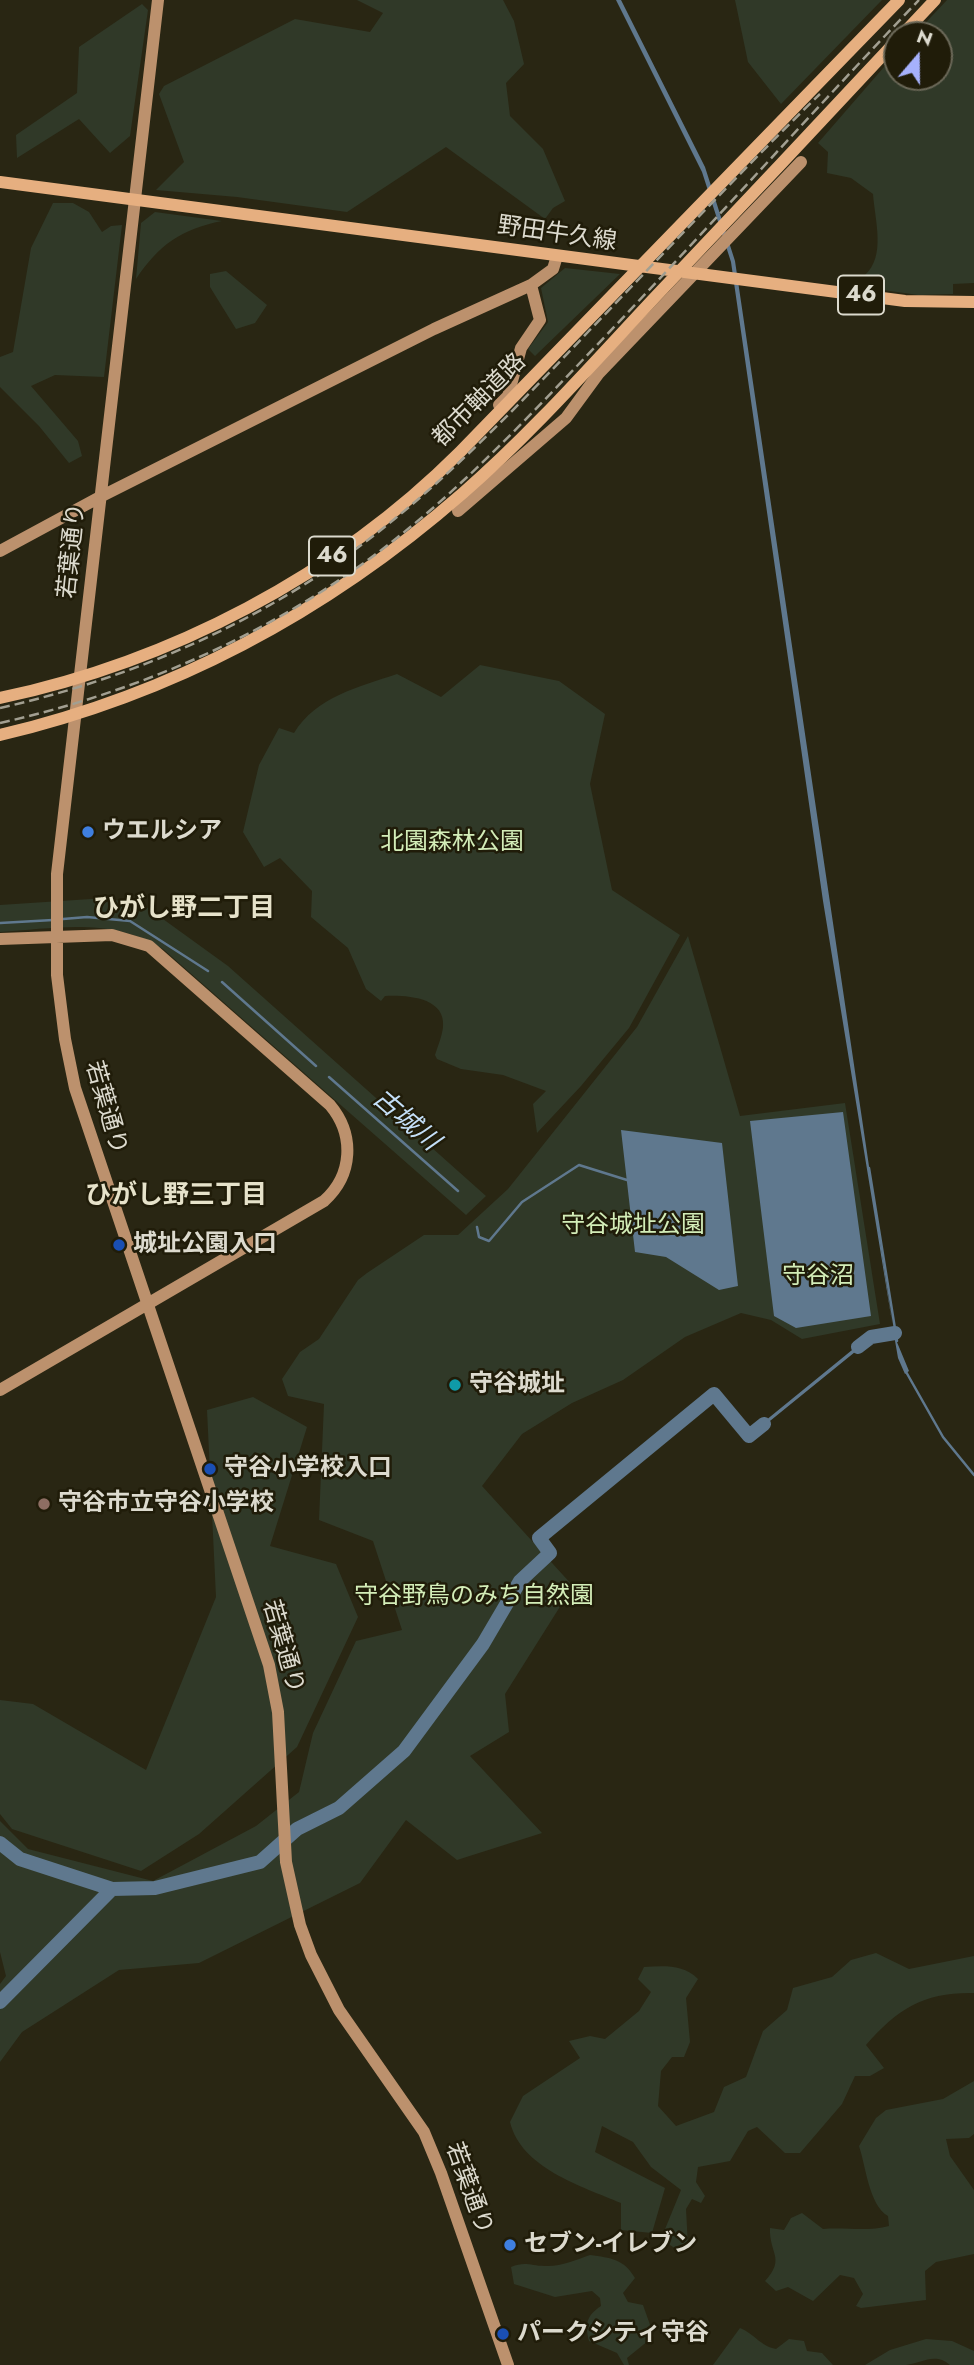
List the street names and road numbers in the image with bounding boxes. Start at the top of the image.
street label: 野田牛久線 [496,212,618,258]
road number: 46 [838,276,884,314]
street label: 都市軸道路 [427,348,533,454]
street label: 若葉通り [54,502,92,600]
road number: 46 [309,536,355,576]
street label: 若葉通り [78,1058,132,1158]
street label: 若葉通り [255,1597,309,1697]
street label: 若葉通り [438,2139,498,2239]

